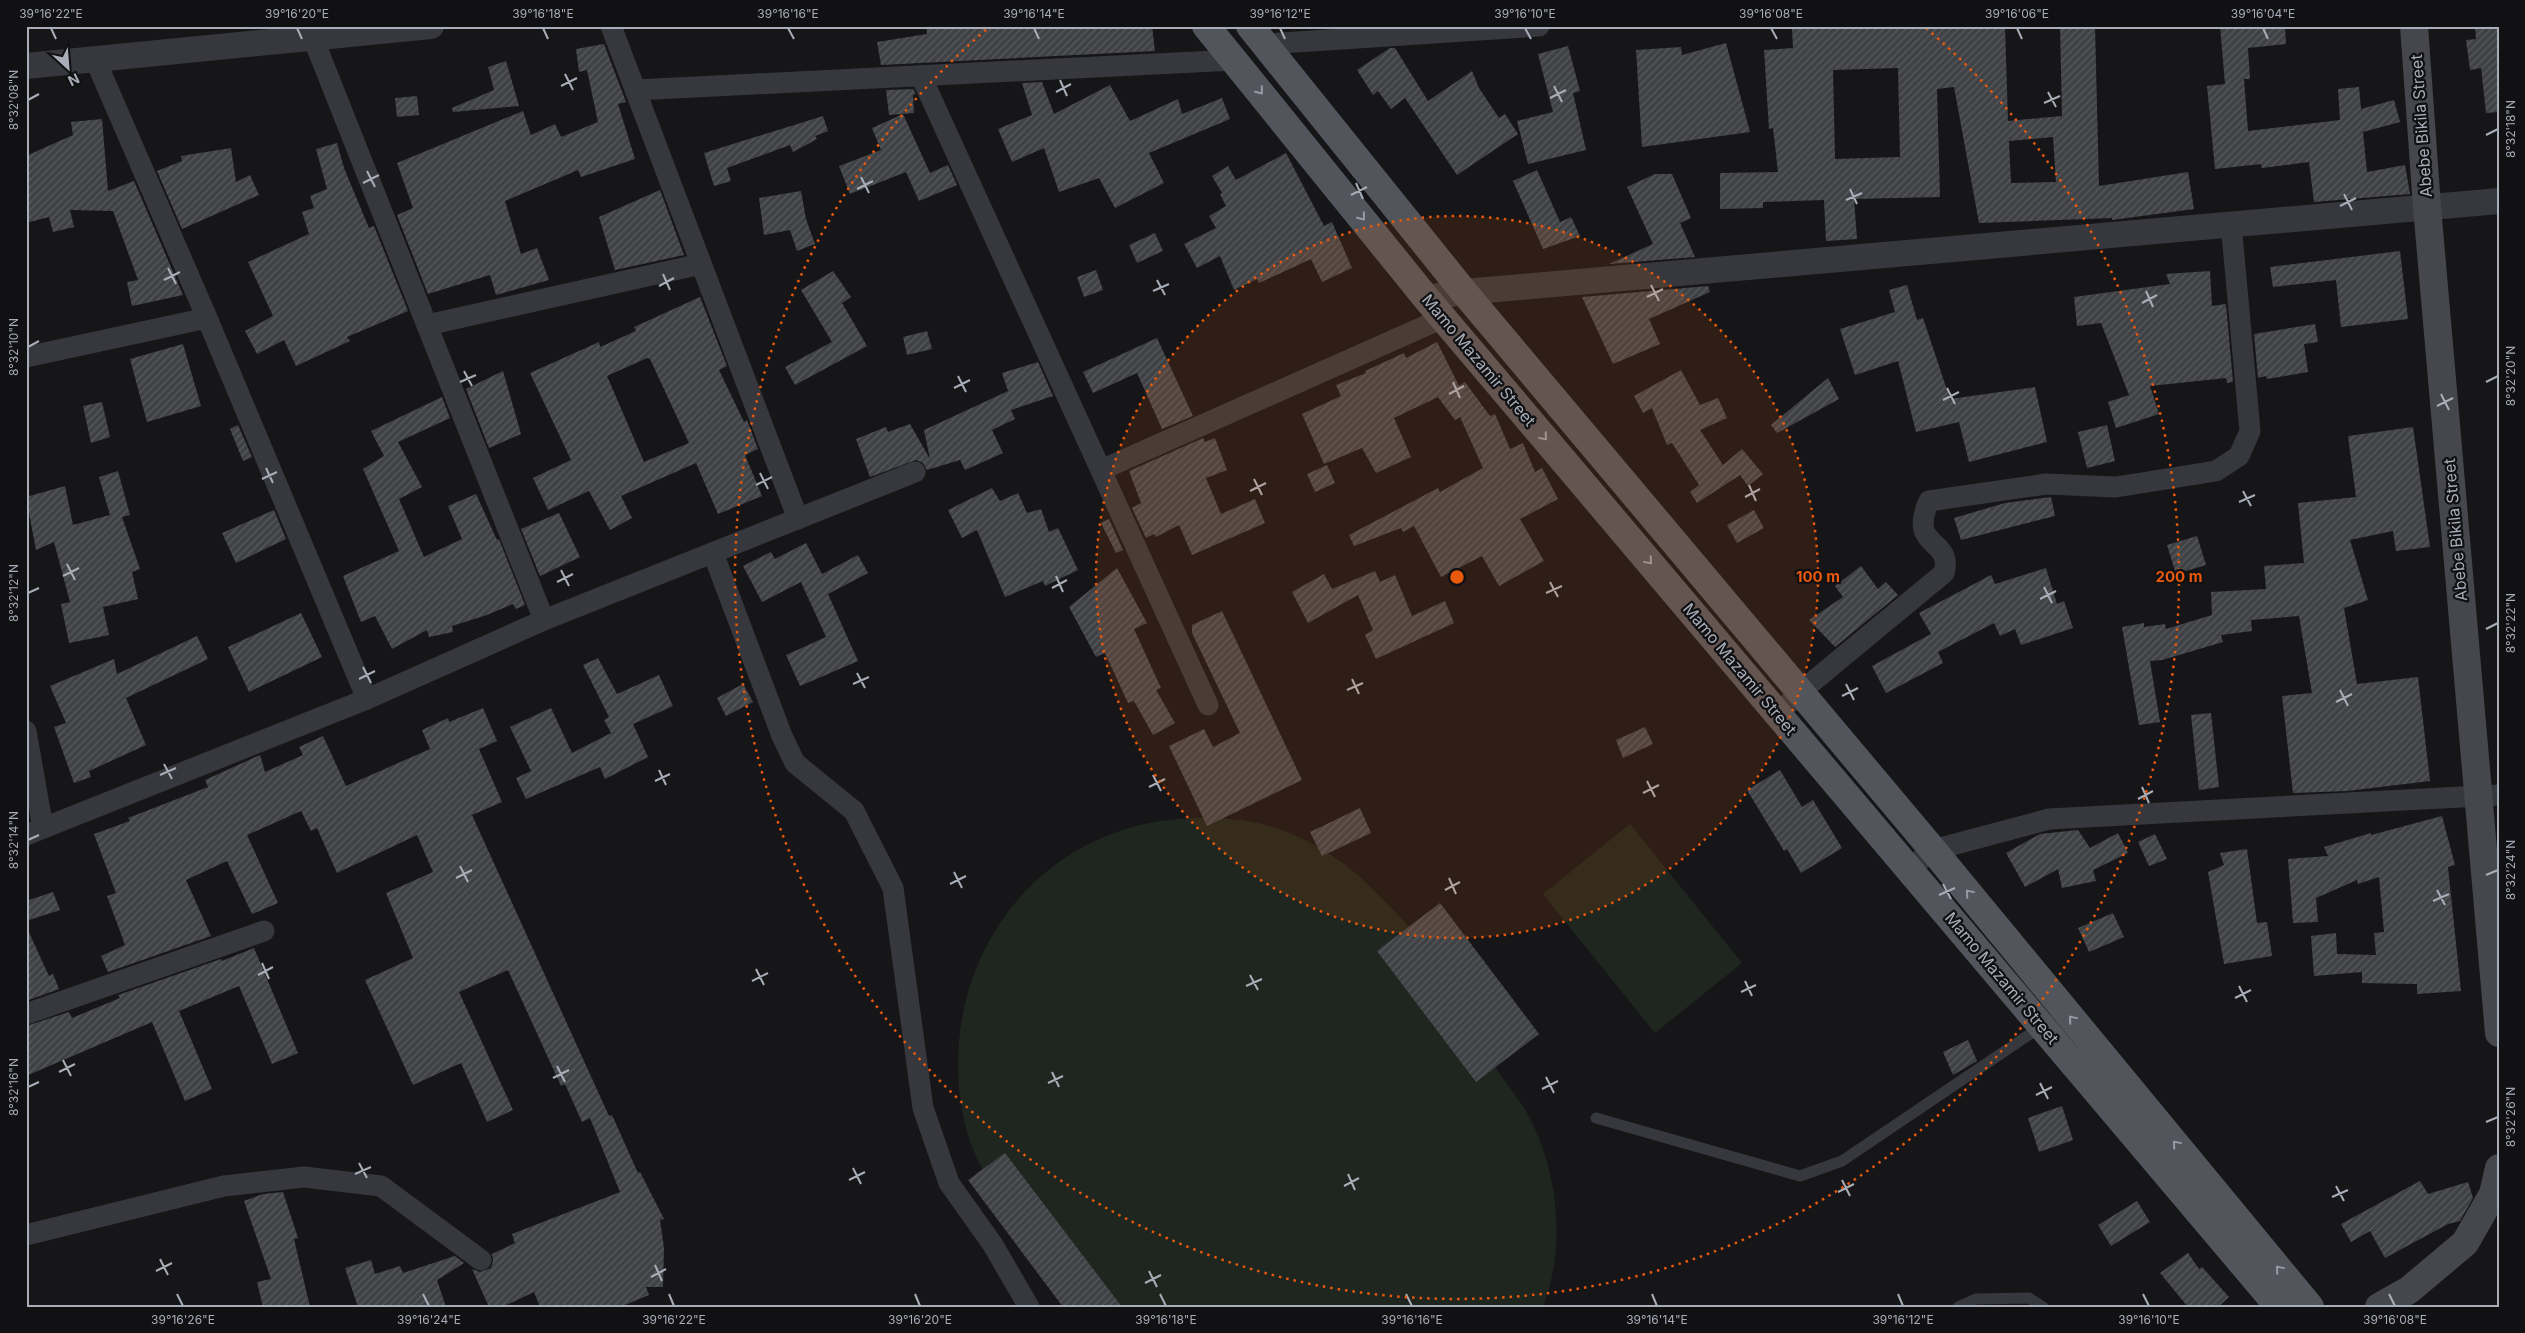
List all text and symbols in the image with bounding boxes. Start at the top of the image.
text: 39°16'22"E [19,6,83,21]
text: 39°16'20"E [265,6,329,21]
text: 39°16'18"E [512,6,574,21]
text: 39°16'16"E [757,6,819,21]
text: 39°16'14"E [1003,6,1065,21]
text: 39°16'12"E [1249,6,1311,21]
text: 39°16'10"E [1494,6,1556,21]
text: 39°16'08"E [1739,6,1803,21]
text: 39°16'06"E [1985,6,2049,21]
text: 39°16'04"E [2231,6,2295,21]
north arrow [42,42,92,92]
street label: Abebe Bikila Street [2406,54,2436,198]
text: 8°32'08"N [6,70,21,130]
text: N [65,70,82,90]
one-way arrow [1254,85,1262,94]
text: 8°32'18"N [2503,100,2518,158]
one-way arrow [1356,212,1365,221]
street label: Mamo Mazamir Street [1418,290,1540,430]
text: 8°32'10"N [6,318,21,376]
text: 8°32'20"N [2503,346,2518,406]
one-way arrow [1538,431,1547,440]
street label: Abebe Bikila Street [2439,458,2471,602]
one-way arrow [1643,555,1652,564]
text: 8°32'12"N [6,564,21,622]
text: 100 m [1796,567,1840,586]
text: 200 m [2156,567,2202,586]
centre of rings [1448,568,1466,586]
text: 8°32'22"N [2503,593,2518,653]
street label: Mamo Mazamir Street [1679,599,1801,739]
text: 8°32'14"N [6,811,21,869]
text: 8°32'24"N [2503,840,2518,900]
one-way arrow [1965,890,1974,899]
street label: Mamo Mazamir Street [1941,908,2063,1048]
one-way arrow [2069,1015,2078,1024]
text: 8°32'16"N [6,1058,21,1116]
text: 8°32'26"N [2503,1087,2518,1147]
one-way arrow [2173,1141,2181,1150]
one-way arrow [2277,1266,2285,1275]
text: 39°16'26"E [151,1312,215,1327]
text: 39°16'24"E [397,1312,461,1327]
text: 39°16'22"E [642,1312,706,1327]
text: 39°16'20"E [888,1312,952,1327]
text: 39°16'18"E [1135,1312,1197,1327]
text: 39°16'16"E [1381,1312,1443,1327]
text: 39°16'14"E [1626,1312,1688,1327]
text: 39°16'12"E [1872,1312,1934,1327]
text: 39°16'10"E [2118,1312,2180,1327]
text: 39°16'08"E [2363,1312,2427,1327]

